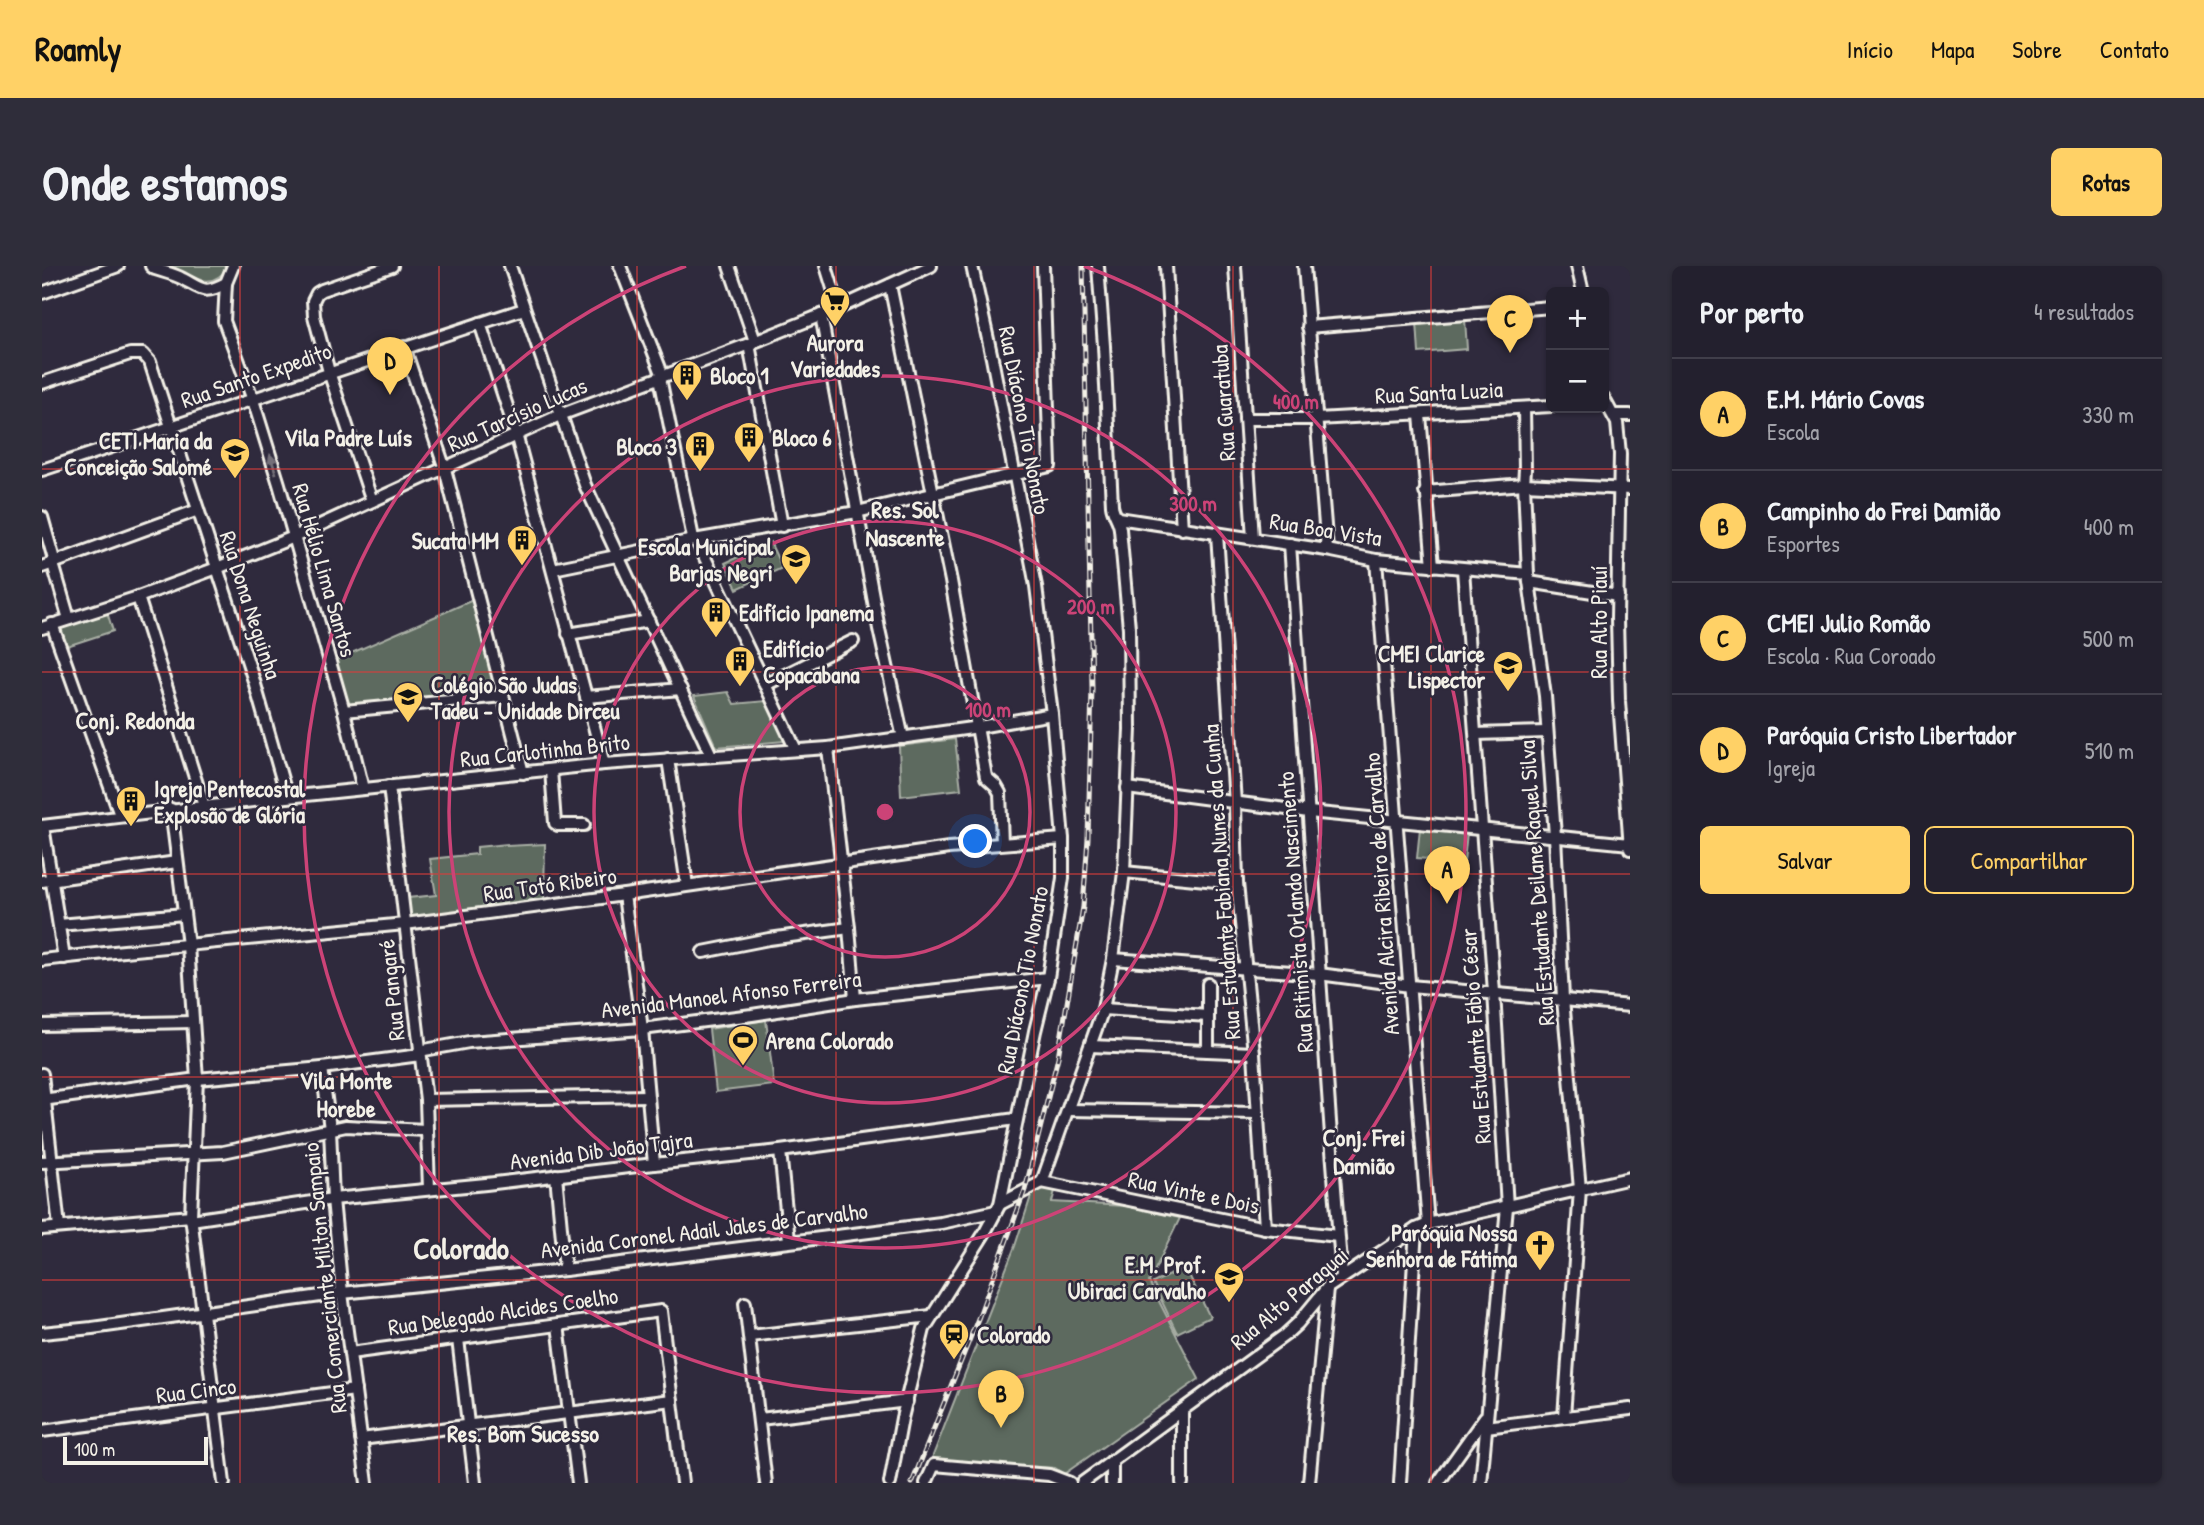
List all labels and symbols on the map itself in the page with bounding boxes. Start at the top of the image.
supermarket icon: Aurora Variedades [818,284,852,328]
pin: C [1487,295,1533,353]
street label: Rua Diácono Tio Nonato [992,323,1058,517]
place label: Aurora Variedades [790,327,880,384]
street label: Rua Santo Expedito [177,335,335,415]
pin: D [367,337,413,395]
street label: Rua Guaratuba [1203,344,1243,462]
building icon: Bloco 1 [670,358,704,402]
place label: Bloco 1 [710,360,769,391]
street label: Rua Tarcísio Lucas [442,369,592,459]
street label: Rua Santa Luzia [1374,373,1504,411]
text: 400 m [1273,387,1319,416]
building icon: Bloco 6 [732,420,766,464]
district label: Vila Padre Luís [284,421,412,453]
place label: Bloco 6 [772,422,832,453]
place label: CETI Maria da Conceição Salomé [64,425,213,482]
building icon: Bloco 3 [683,429,717,473]
place label: Bloco 3 [616,431,677,462]
school or university icon: CETI Maria da Conceição Salomé [218,436,252,480]
one-way arrow [267,453,277,474]
street label: Rua Hélio Lima Santos [285,480,365,661]
text: 300 m [1169,489,1217,518]
district label: Res. Sol Nascente [866,493,945,553]
street label: Rua Boa Vista [1268,505,1384,553]
building icon: Sucata MM [505,523,539,567]
place label: Sucata MM [412,525,499,556]
street label: Rua Dona Neguinha [212,527,290,683]
place label: Escola Municipal Barjas Negri [638,531,774,589]
school or university icon: Escola Municipal Barjas Negri [779,542,813,586]
street label: Rua Alto Piauí [1583,565,1614,679]
text: 200 m [1067,592,1115,621]
building icon: Edifício Ipanema [699,595,733,639]
place label: Edifício Ipanema [739,597,874,629]
place label: Edifício Copacabana [763,633,860,691]
place label: CMEI Clarice Lispector [1378,638,1486,696]
building icon: Edifício Copacabana [723,644,757,688]
school or university icon: CMEI Clarice Lispector [1491,649,1525,693]
place label: Colégio São Judas Tadeu - Unidade Dirceu [430,669,621,726]
school or university icon: Colégio São Judas Tadeu - Unidade Dirceu [391,680,425,724]
text: 100 m [965,695,1011,724]
district label: Conj. Redonda [75,704,195,736]
street label: Rua Estudante Fabiana Nunes da Cunha [1195,723,1247,1041]
street label: Rua Carlotinha Brito [459,726,631,774]
street label: Rua Estudante Deilane Raquel Silva [1511,739,1561,1027]
street label: Avenida Alcira Ribeiro de Carvalho [1356,752,1406,1036]
street label: Rua Ritimista Orlando Nascimento [1270,770,1320,1054]
place label: Igreja Pentecostal Explosão de Glória [154,773,306,831]
building icon: Igreja Pentecostal Explosão de Glória [114,784,148,828]
centre of rings [873,800,897,824]
your location [958,824,992,858]
pin: A [1424,846,1470,904]
street label: Rua Totó Ribeiro [482,859,618,909]
street label: Rua Diácono Tio Nonato [989,883,1055,1077]
street label: Rua Estudante Fábio César [1452,927,1498,1145]
street label: Rua Pangaré [370,938,412,1042]
street label: Avenida Manoel Afonso Ferreira [599,963,863,1025]
sports icon: Arena Colorado [726,1023,760,1067]
place label: Arena Colorado [766,1025,894,1056]
district label: Vila Monte Horebe [300,1064,393,1124]
district label: Conj. Frei Damião [1322,1121,1406,1181]
street label: Avenida Dib João Tajra [508,1123,694,1177]
street label: Rua Comerciante Milton Sampaio [294,1141,354,1415]
street label: Rua Vinte e Dois [1126,1163,1263,1221]
street label: Avenida Coronel Adail Jales de Carvalho [539,1195,869,1265]
place label: Paróquia Nossa Senhora de Fátima [1366,1217,1517,1274]
district label: Colorado [413,1228,509,1268]
church icon: Paróquia Nossa Senhora de Fátima [1523,1228,1557,1272]
street label: Rua Alto Paraguai [1223,1239,1355,1357]
place label: E.M. Prof. Ubiraci Carvalho [1068,1249,1207,1306]
school or university icon: E.M. Prof. Ubiraci Carvalho [1212,1260,1246,1304]
street label: Rua Delegado Alcides Coelho [386,1280,620,1342]
station icon: Colorado [937,1317,971,1361]
place label: Colorado [977,1319,1051,1350]
street label: Rua Cinco [154,1370,238,1410]
pin: B [978,1370,1024,1428]
district label: Res. Bom Sucesso [447,1417,599,1449]
scale bar [63,1434,208,1466]

